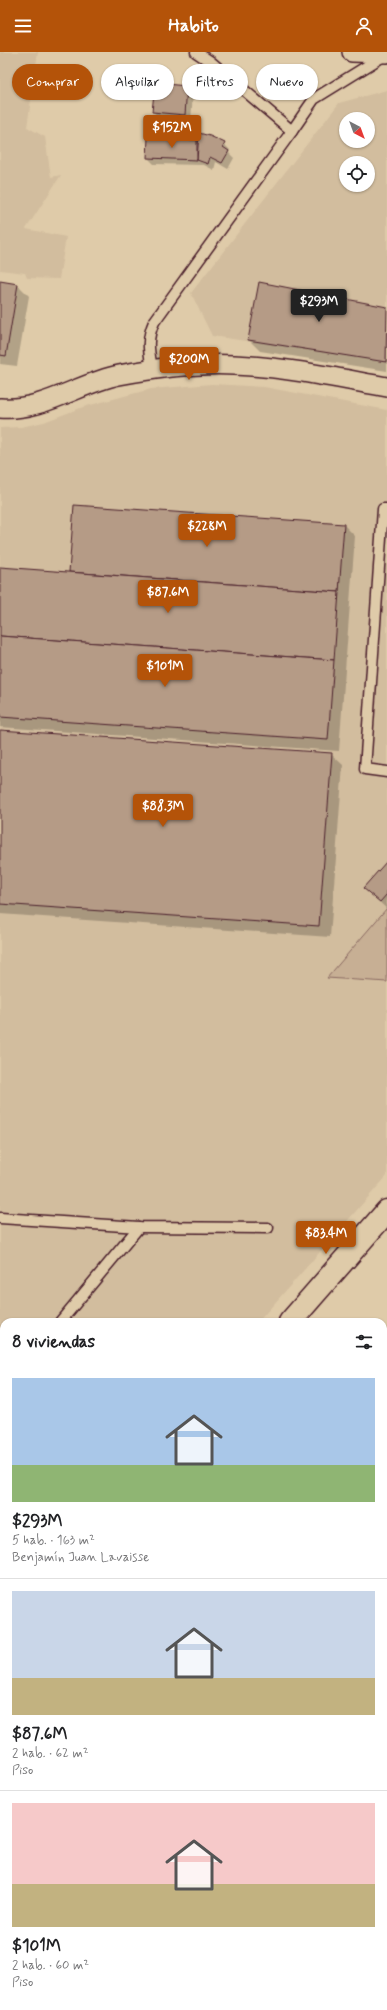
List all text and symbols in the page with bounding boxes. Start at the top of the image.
text: Habito [168,14,219,38]
icon: menu [12,15,34,37]
icon: person [353,15,375,37]
chip: Comprar [12,64,93,100]
chip: Alquilar [101,64,174,100]
chip: Filtros [182,64,248,100]
chip: Nuevo [256,64,318,100]
north arrow [339,112,375,148]
map controls [339,112,375,192]
pin: $152M [144,115,200,149]
text: $152M [152,119,192,136]
button: locate [339,156,375,192]
pin: $293M [291,289,347,323]
text: $293M [300,293,338,310]
pin: $200M [161,347,217,381]
text: $200M [169,351,209,368]
pin: $228M [179,514,235,548]
text: $228M [187,518,227,535]
pin: $87.6M [135,580,201,614]
text: $87.6M [147,584,189,601]
pin: $101M [137,654,193,688]
text: $101M [146,658,184,675]
pin: $88.3M [130,794,196,828]
text: $88.3M [142,798,184,815]
pin: $83.4M [293,1221,359,1255]
text: $83.4M [305,1225,347,1242]
text: 8 viviendas [12,1331,95,1353]
icon: filters [353,1331,375,1353]
icon: home [158,1404,230,1476]
text: $293M [12,1510,62,1532]
text: 5 hab. · 163 m² [12,1532,95,1549]
text: Benjamín Juan Lavaisse [12,1549,149,1566]
icon: home [158,1617,230,1689]
text: $87.6M [12,1723,67,1745]
text: 2 hab. · 62 m² [12,1745,89,1762]
text: Piso [12,1762,33,1779]
icon: home [158,1829,230,1901]
text: $101M [12,1935,61,1957]
text: 2 hab. · 60 m² [12,1957,89,1974]
text: Piso [12,1974,33,1991]

